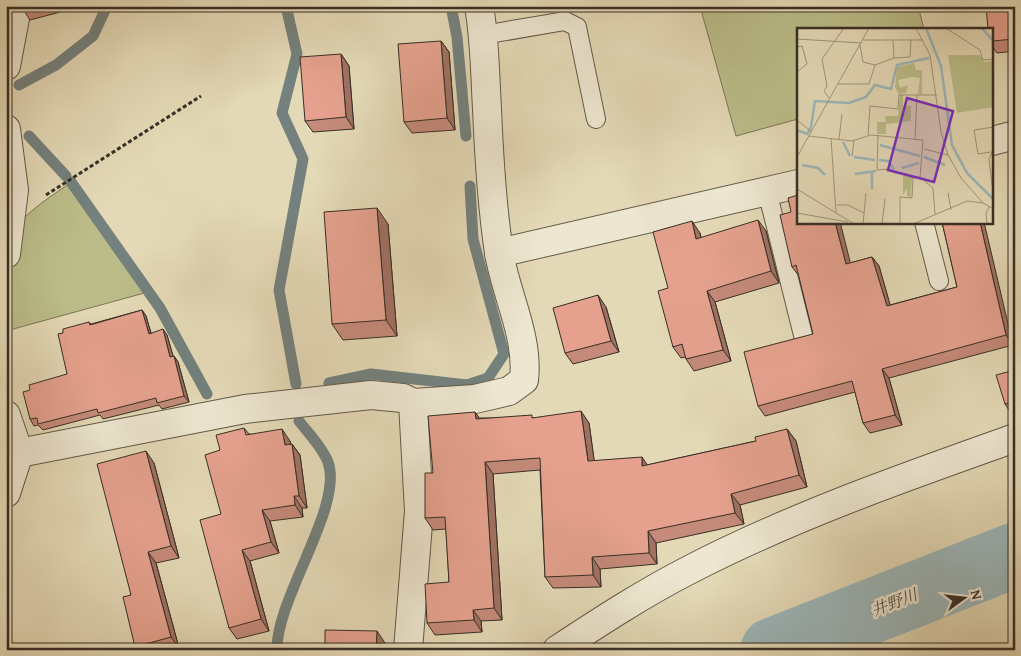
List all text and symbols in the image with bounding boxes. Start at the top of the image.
inset map [797,28,994,224]
north arrow [938,574,988,624]
water label: 井野川 [867,581,923,622]
text: N [966,588,988,602]

